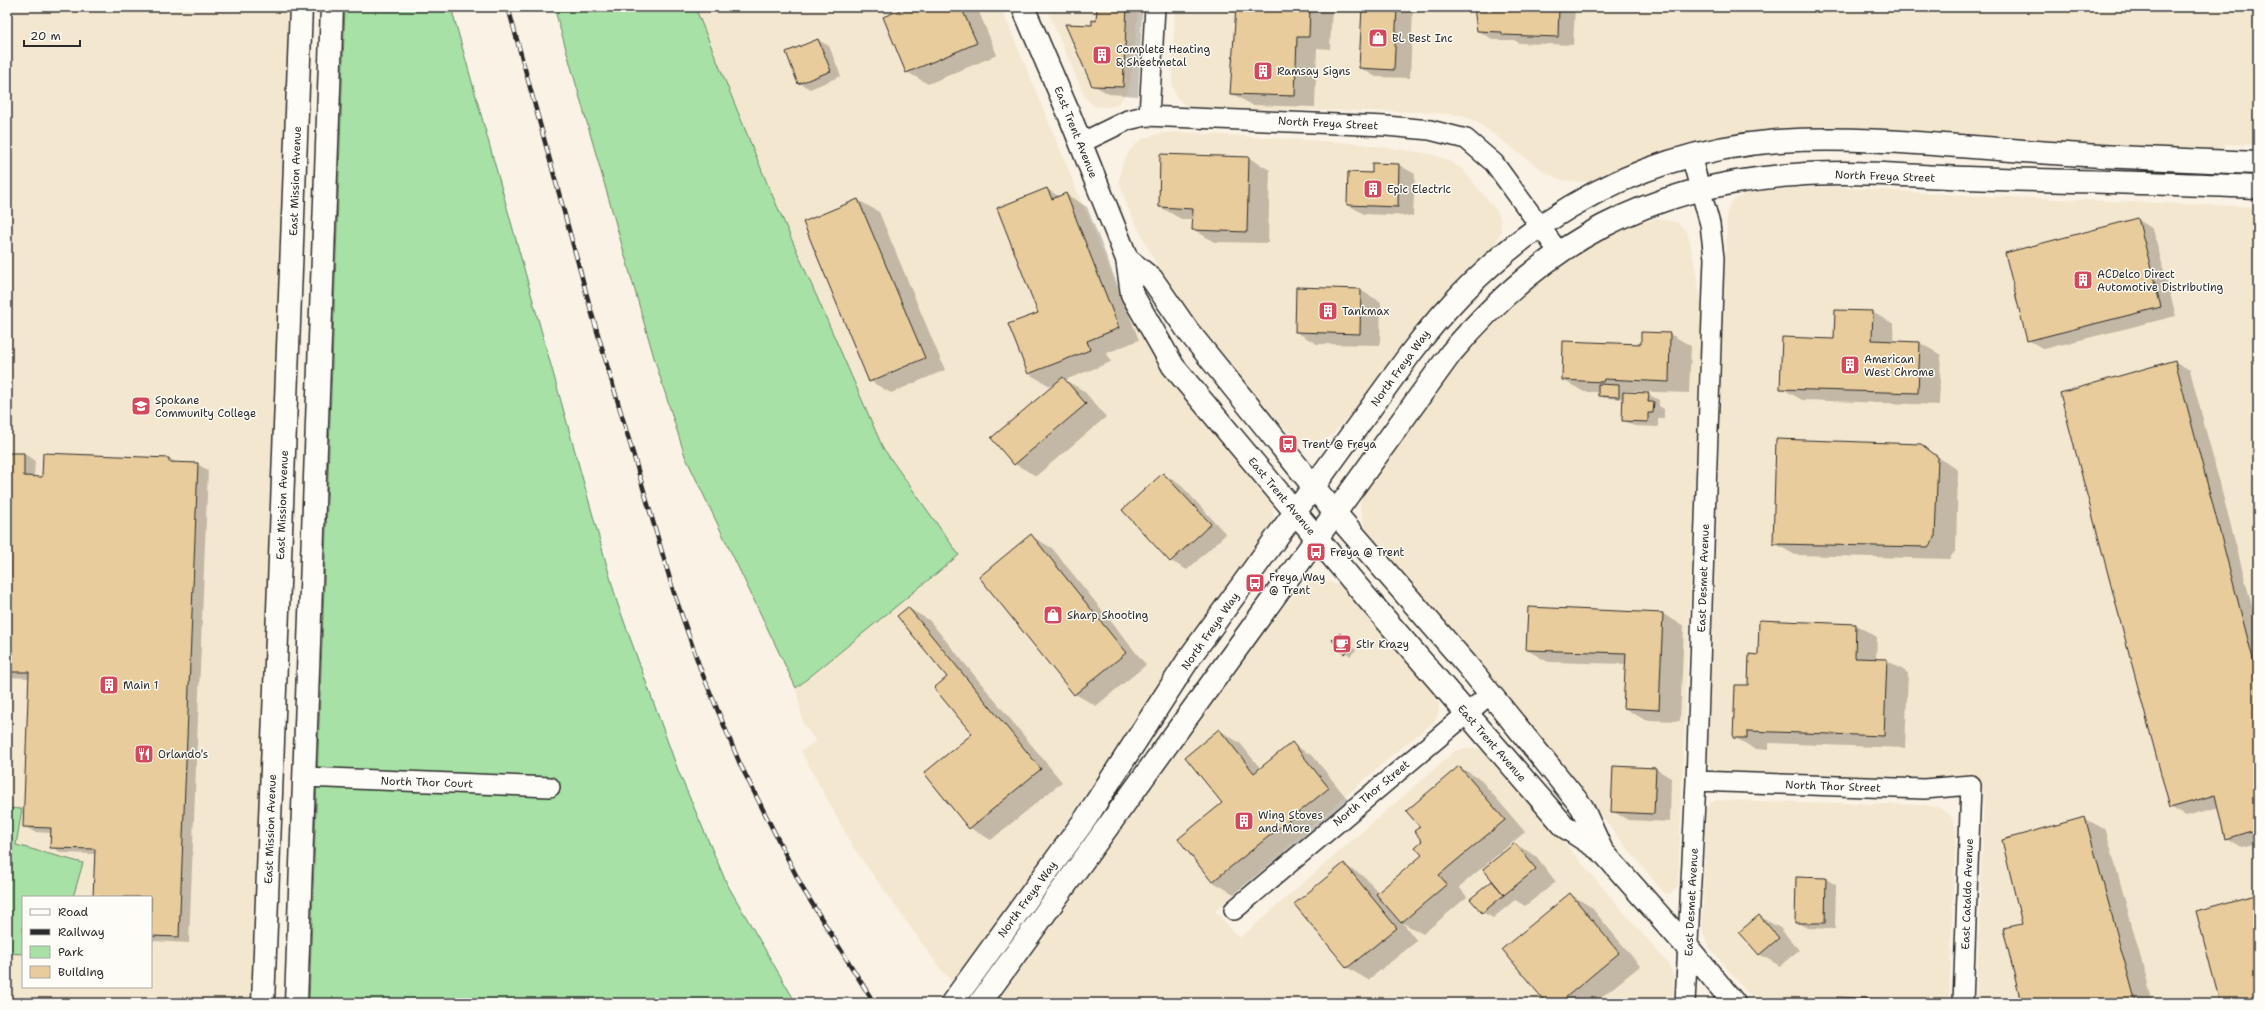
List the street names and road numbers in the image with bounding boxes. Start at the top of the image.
street label: East Trent Avenue [1050,84,1101,180]
street label: North Freya Street [1277,113,1379,134]
street label: East Mission Avenue [286,126,305,236]
street label: North Freya Street [1835,167,1936,186]
street label: North Freya Way [1368,327,1433,410]
street label: East Mission Avenue [273,450,292,560]
street label: East Trent Avenue [1244,454,1319,539]
street label: East Desmet Avenue [1694,523,1713,633]
street label: North Freya Way [1178,590,1243,673]
street label: East Trent Avenue [1454,702,1529,785]
street label: North Thor Street [1330,757,1413,830]
street label: North Thor Court [380,773,474,792]
street label: East Mission Avenue [261,774,280,884]
street label: North Thor Street [1785,777,1881,796]
street label: East Cataldo Avenue [1958,838,1977,950]
street label: East Desmet Avenue [1681,847,1702,957]
street label: North Freya Way [995,858,1060,941]

